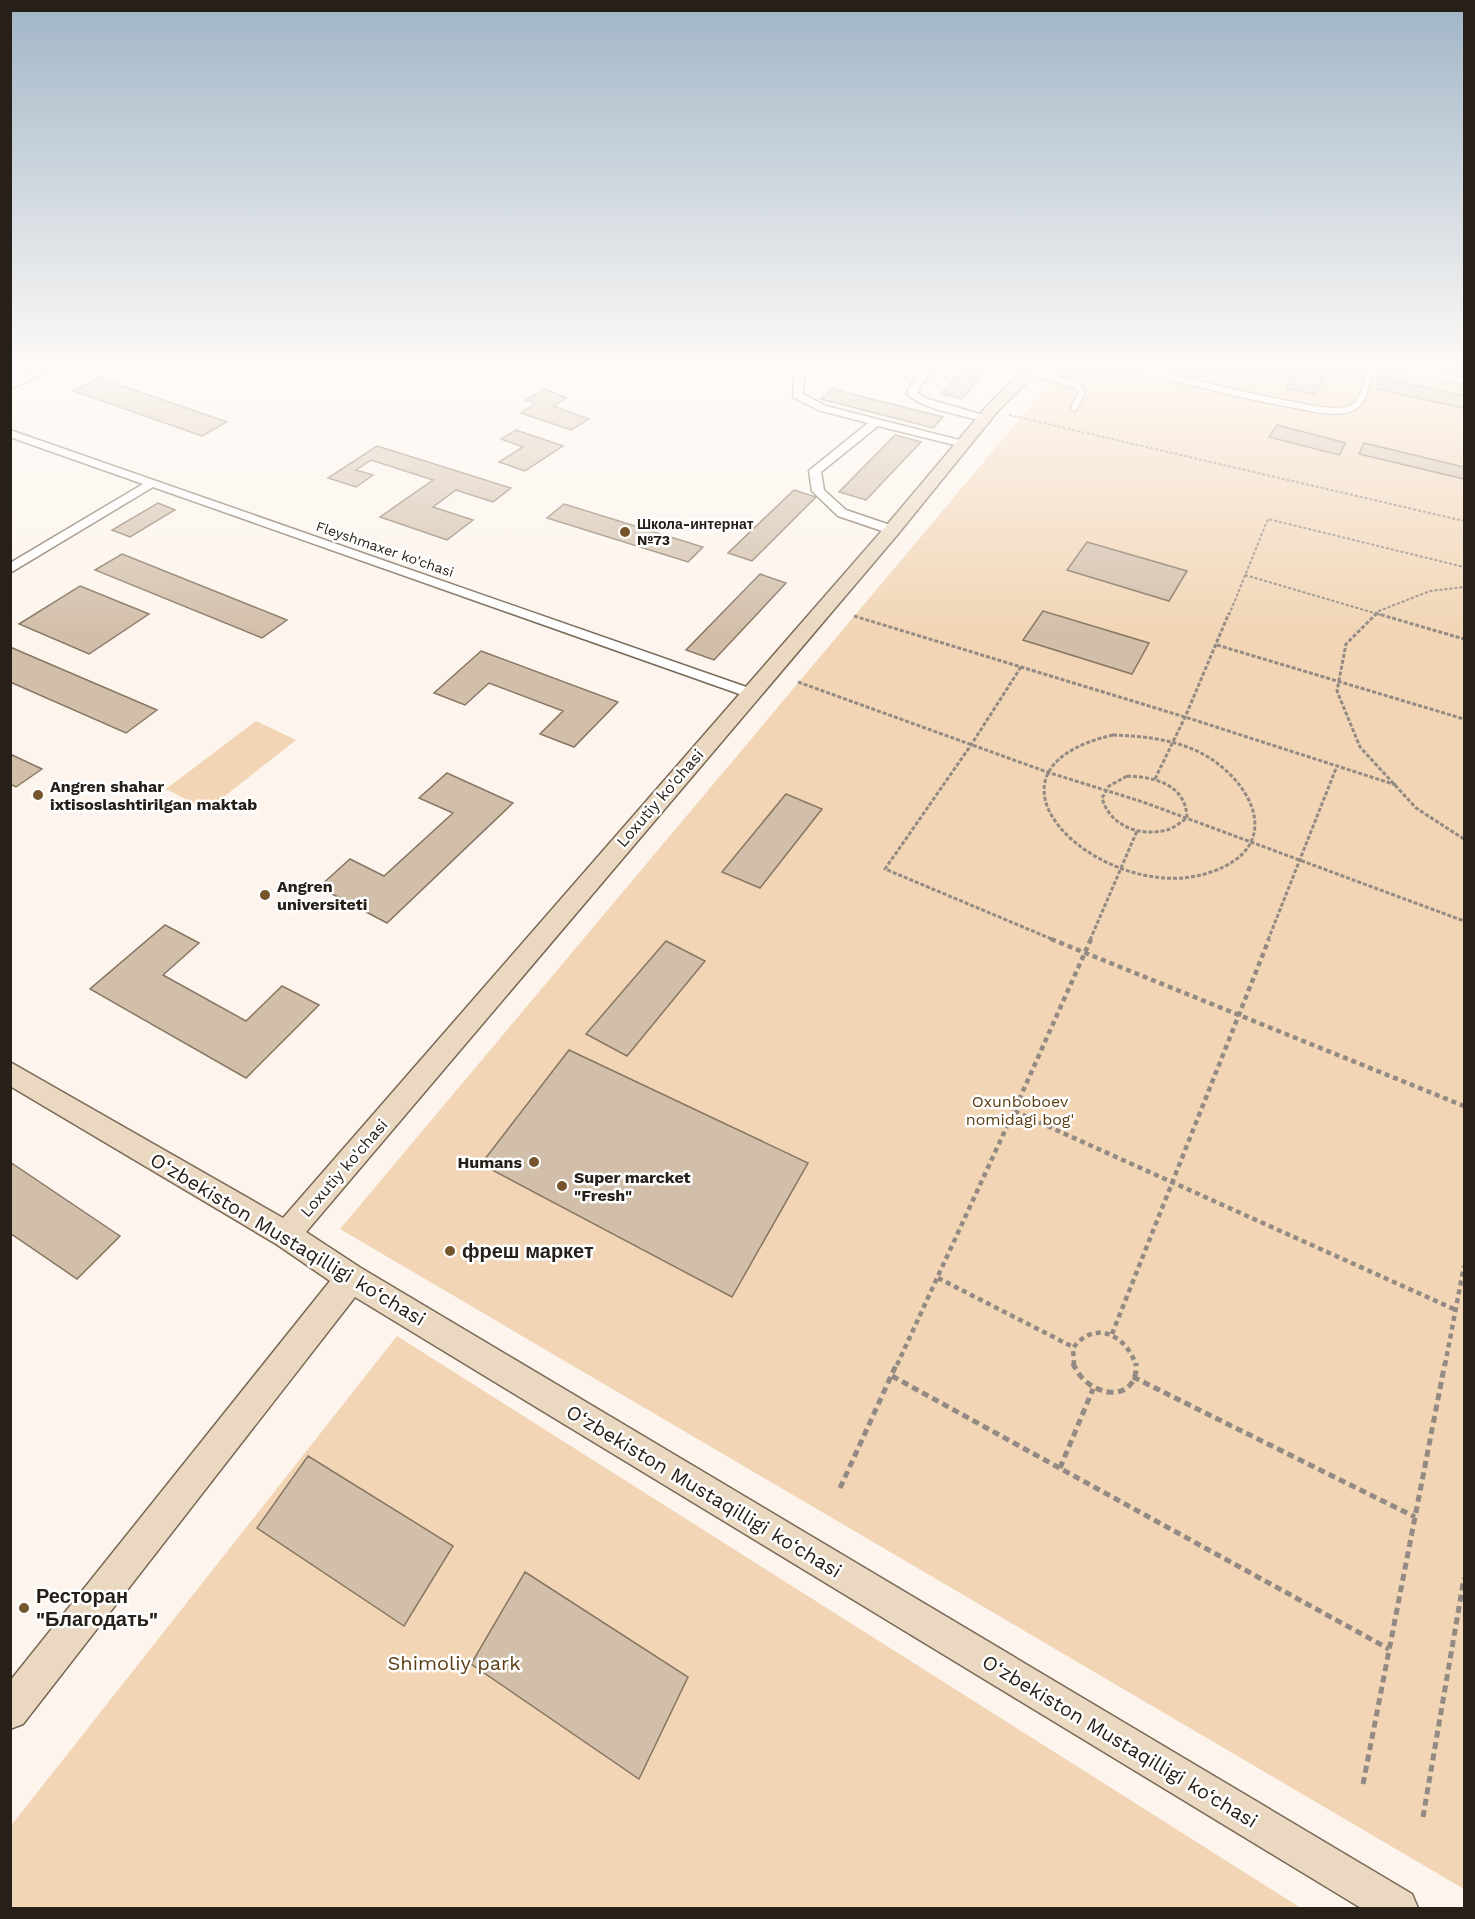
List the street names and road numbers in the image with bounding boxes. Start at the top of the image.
street label: Fleyshmaxer ko'chasi [314,518,456,580]
street label: Loxutiy ko'chasi [612,745,708,851]
street label: Loxutiy ko'chasi [296,1115,392,1221]
street label: O‘zbekiston Mustaqilligi ko‘chasi [146,1147,430,1331]
street label: O‘zbekiston Mustaqilligi ko‘chasi [562,1399,846,1583]
street label: O‘zbekiston Mustaqilligi ko‘chasi [978,1649,1262,1833]

